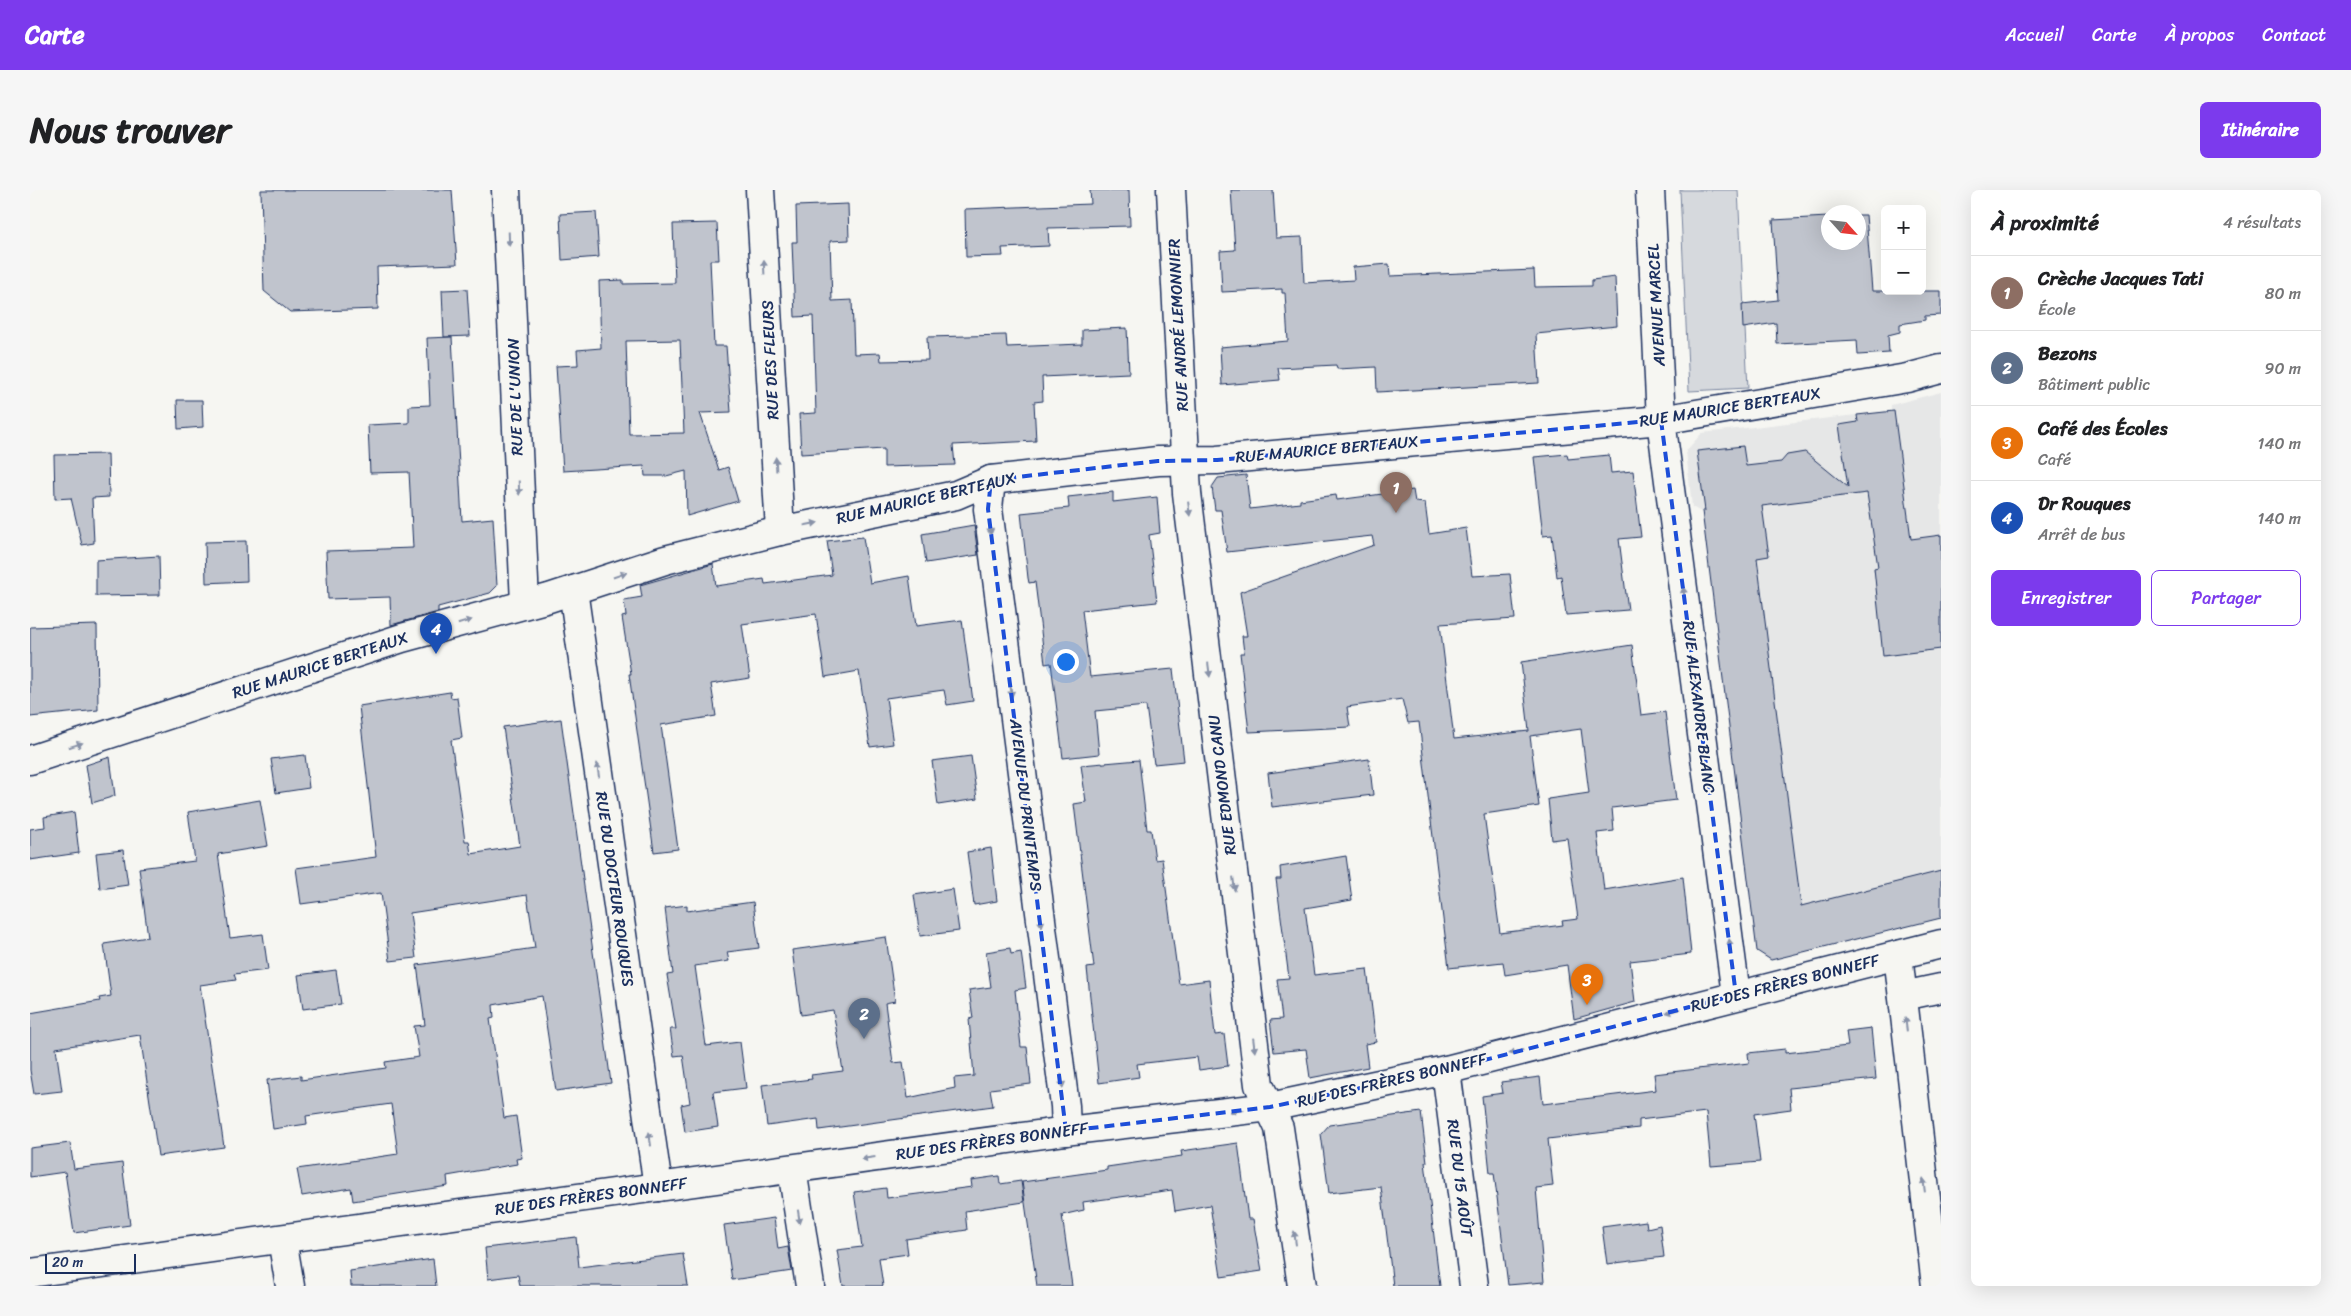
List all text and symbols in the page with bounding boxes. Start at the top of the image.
text: Carte [25,14,85,56]
text: Accueil [2005,19,2064,51]
text: Carte [2092,19,2137,51]
text: À propos [2165,19,2234,51]
text: Contact [2262,19,2326,51]
text: Nous trouver [30,99,230,161]
button: Itinéraire [2200,102,2321,158]
text: À proximité [1991,204,2099,242]
north arrow [1821,205,1866,250]
map controls [1881,205,1926,295]
button: + [1881,205,1926,250]
text: 4 résultats [2223,208,2301,237]
one-way arrow [505,231,513,247]
street label: RUE ANDRÉ LEMONNIER [1159,238,1197,412]
street label: AVENUE MARCEL [1638,242,1674,368]
button: − [1881,250,1926,295]
one-way arrow [760,259,768,275]
text: Crèche Jacques Tati [2038,262,2203,295]
text: 1 [2004,279,2010,308]
text: 80 m [2265,279,2301,308]
text: École [2038,295,2076,324]
street label: RUE DES FLEURS [752,300,788,420]
street label: RUE DE L'UNION [498,337,532,456]
text: Bezons [2038,337,2096,370]
text: 2 [2002,354,2012,383]
text: 90 m [2265,354,2301,383]
text: Bâtiment public [2038,370,2150,399]
street label: RUE MAURICE BERTEAUX [1637,378,1823,436]
text: Café des Écoles [2038,412,2167,445]
street label: RUE MAURICE BERTEAUX [1234,427,1420,471]
text: 3 [2003,429,2011,458]
text: 140 m [2258,429,2301,458]
text: Café [2038,445,2071,474]
one-way arrow [772,456,780,472]
street label: RUE MAURICE BERTEAUX [833,463,1019,533]
pin: 1 [1380,472,1412,513]
one-way arrow [515,481,523,497]
text: Dr Rouques [2038,487,2130,520]
one-way arrow [1185,501,1193,517]
text: 4 [2002,504,2012,533]
text: 140 m [2258,504,2301,533]
one-way arrow [803,520,819,528]
text: Arrêt de bus [2038,520,2125,549]
one-way arrow [987,521,995,537]
one-way arrow [613,570,628,578]
button: Enregistrer [1991,570,2141,626]
button: Partager [2151,570,2301,626]
one-way arrow [1680,586,1688,602]
pin: 4 [420,613,452,654]
one-way arrow [457,617,472,625]
street label: RUE ALEXANDRE BLANC [1674,619,1724,795]
street label: RUE MAURICE BERTEAUX [228,623,412,707]
your location [1053,649,1079,675]
one-way arrow [1205,662,1213,678]
one-way arrow [1007,682,1015,698]
street label: RUE EDMOND CANU [1199,713,1245,857]
street label: AVENUE DU PRINTEMPS [1001,716,1051,893]
one-way arrow [69,740,84,748]
one-way arrow [594,762,602,778]
street label: RUE DU DOCTEUR ROUQUES [587,790,643,989]
one-way arrow [1230,876,1238,892]
one-way arrow [1037,912,1045,928]
one-way arrow [1726,938,1734,954]
street label: RUE DES FRÈRES BONNEFF [1688,945,1884,1021]
pin: 3 [1571,964,1603,1005]
pin: 2 [848,998,880,1039]
one-way arrow [1665,1007,1680,1015]
one-way arrow [1902,1016,1910,1032]
one-way arrow [1250,1037,1258,1053]
street label: RUE DES FRÈRES BONNEFF [1294,1044,1491,1116]
one-way arrow [1508,1048,1523,1056]
one-way arrow [1058,1074,1066,1090]
one-way arrow [1229,1107,1245,1115]
street label: RUE DES FRÈRES BONNEFF [894,1113,1091,1169]
street label: RUE DU 15 AOÛT [1438,1117,1482,1240]
one-way arrow [646,1131,654,1147]
one-way arrow [859,1155,875,1163]
street label: RUE DES FRÈRES BONNEFF [493,1168,690,1224]
one-way arrow [1920,1177,1928,1193]
one-way arrow [796,1210,804,1226]
one-way arrow [1290,1229,1298,1245]
text: 20 m [52,1250,83,1275]
scale bar [45,1251,136,1274]

